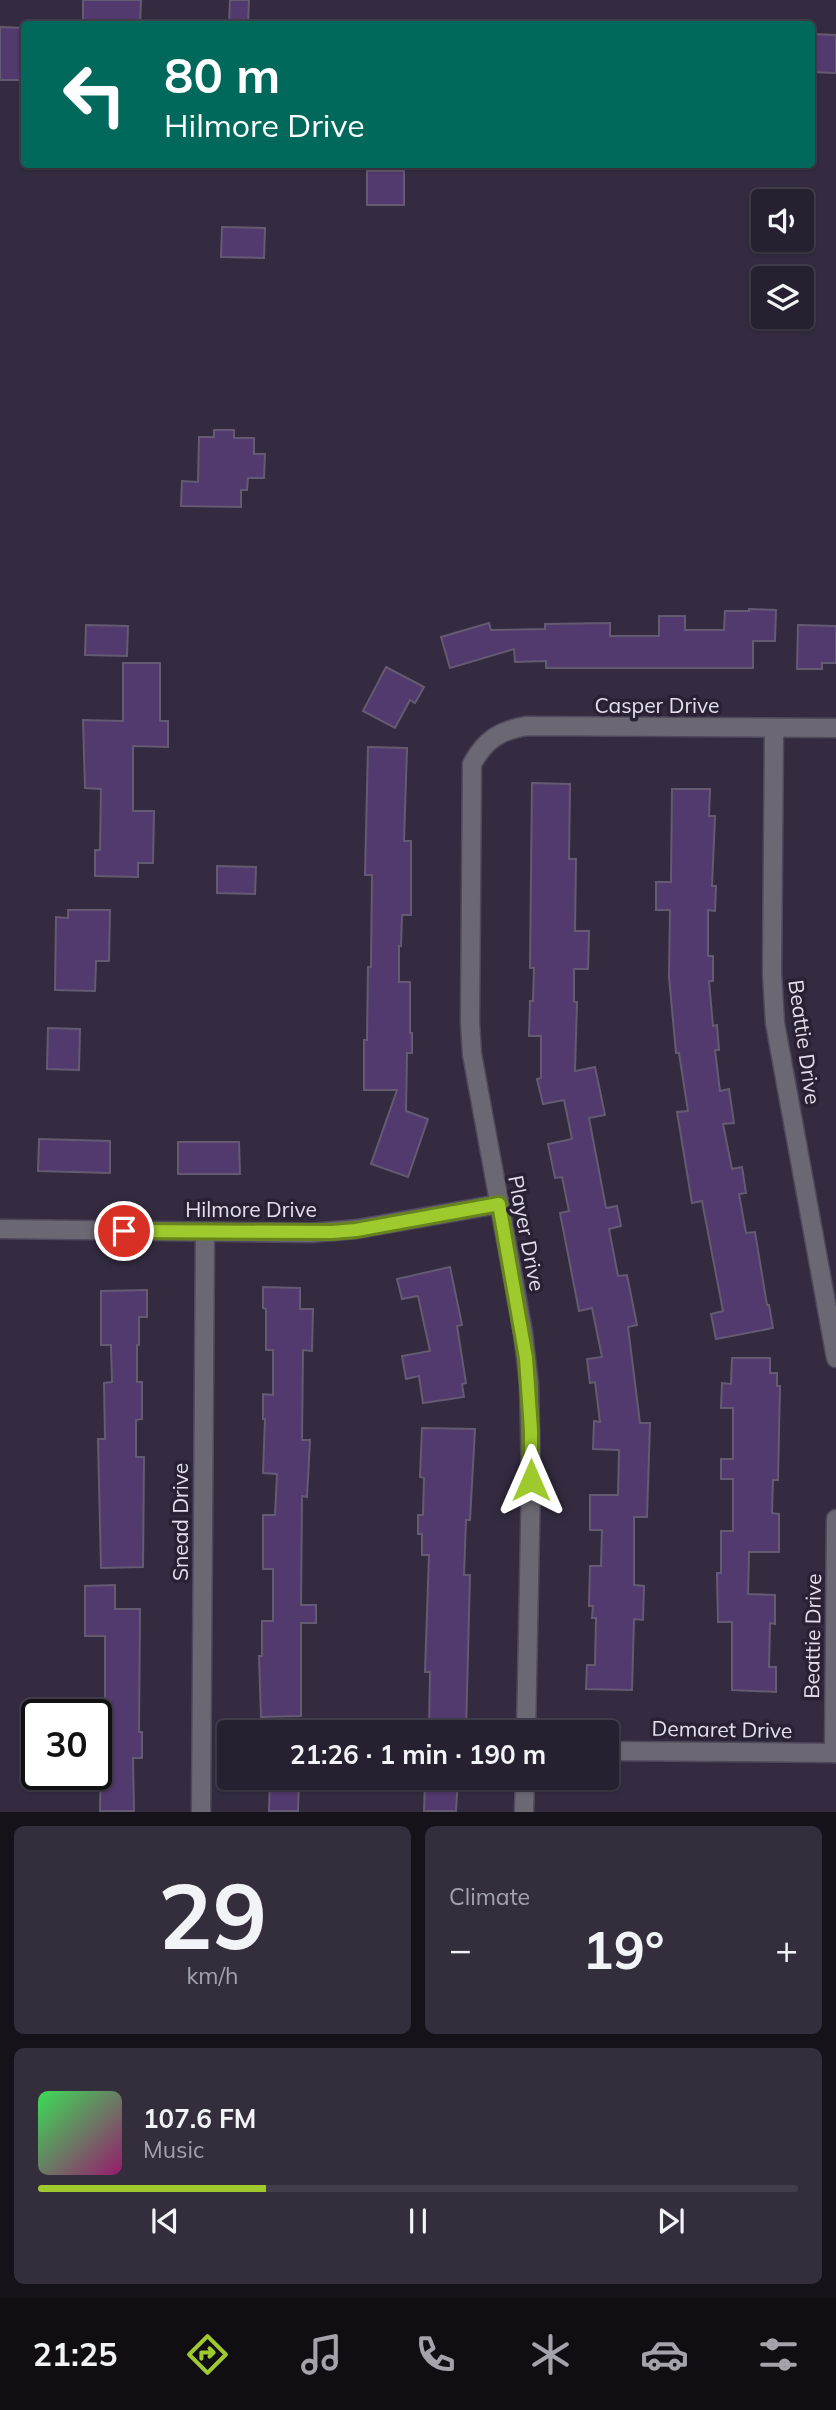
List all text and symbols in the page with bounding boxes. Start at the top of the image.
text: 80 m [164,44,280,105]
icon: left [49,49,140,140]
text: Hilmore Drive [164,105,365,145]
map controls [751,189,814,329]
button: sound [751,189,814,252]
button: layers [751,266,814,329]
street label: Casper Drive [595,692,719,718]
street label: Beattie Drive [783,978,827,1106]
street label: Player Drive [503,1173,551,1293]
street label: Hilmore Drive [185,1196,317,1222]
pin [94,1201,154,1261]
icon: arrive [105,1212,143,1250]
position arrow [494,1443,568,1517]
street label: Snead Drive [167,1463,193,1581]
street label: Beattie Drive [798,1573,826,1699]
speed limit sign: 30 [21,1699,112,1790]
street label: Demaret Drive [651,1715,793,1743]
text: 21:26 · 1 min · 190 m [290,1738,546,1771]
text: 29 [158,1858,267,1972]
text: Climate [449,1882,530,1911]
text: 19° [582,1917,665,1982]
text: − [449,1925,472,1973]
text: + [775,1925,798,1973]
text: km/h [186,1961,239,1990]
text: 107.6 FM [143,2102,256,2135]
text: Music [143,2135,204,2164]
icon: previous [146,2202,184,2240]
icon: pause [399,2202,437,2240]
icon: next [652,2202,690,2240]
icon: directions [183,2330,232,2379]
icon: music [297,2330,346,2379]
icon: phone [411,2330,460,2379]
icon: climate [526,2330,575,2379]
icon: car [640,2330,689,2379]
icon: filters [754,2330,803,2379]
text: 21:25 [33,2334,117,2374]

